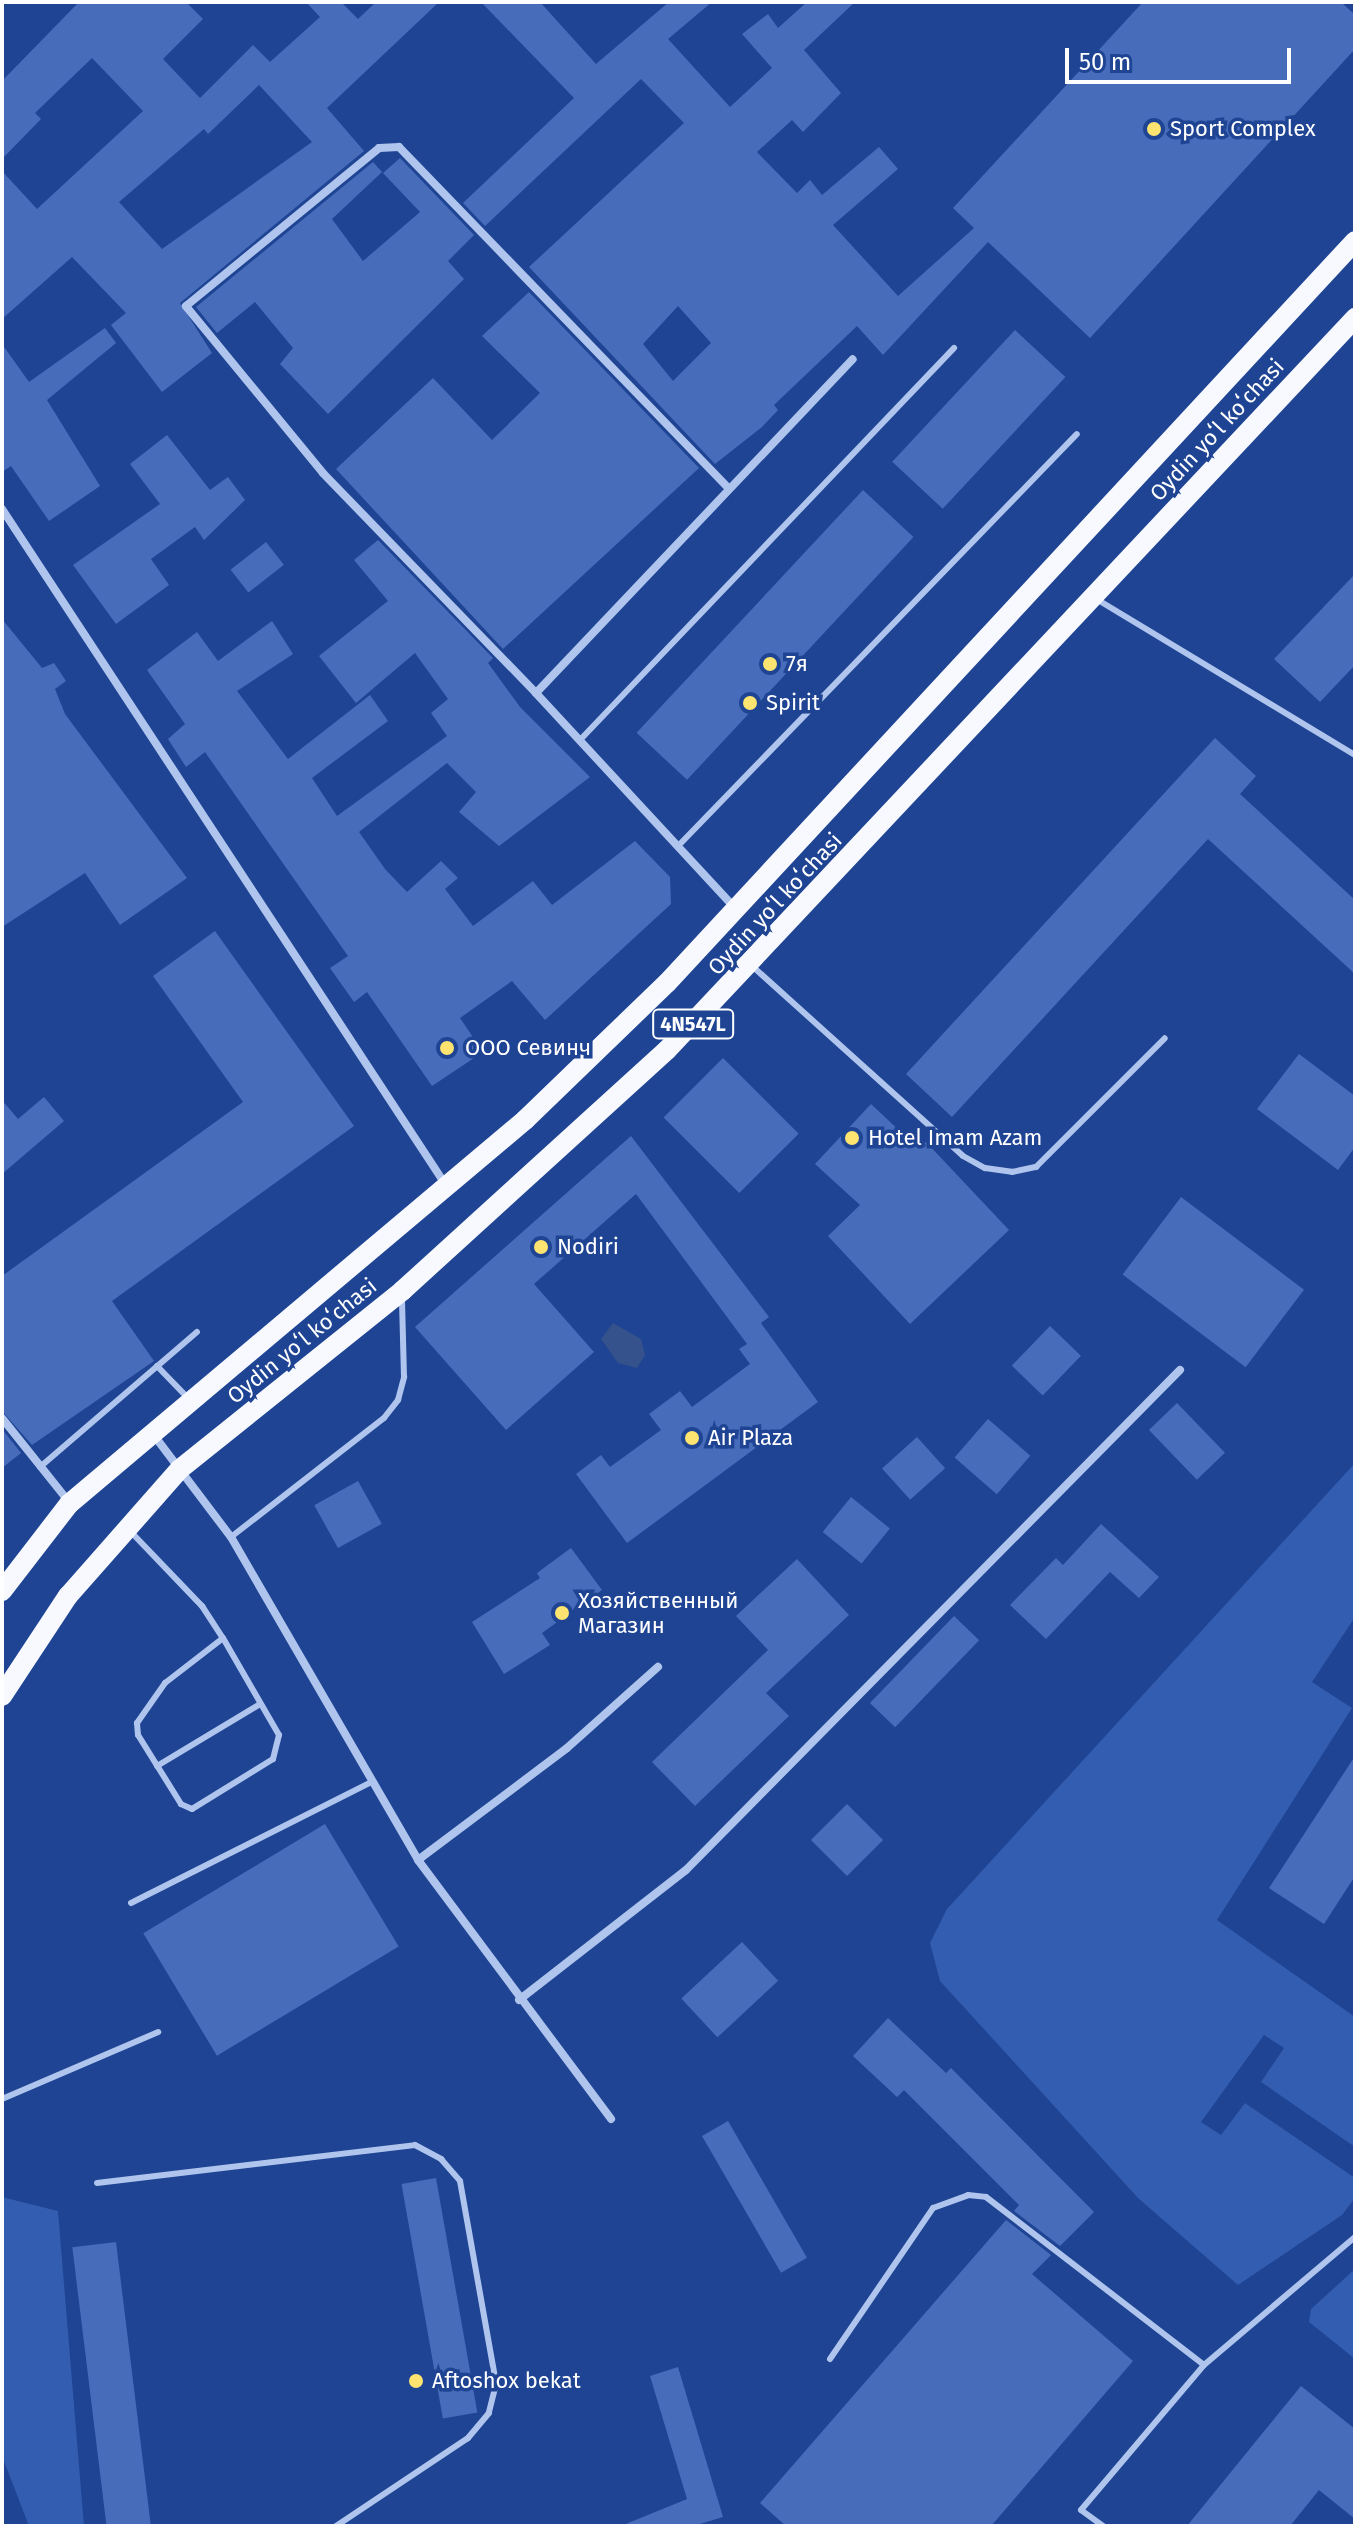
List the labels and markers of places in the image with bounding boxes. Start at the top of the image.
place label: Sport Complex [1170,116,1316,142]
marker: Sport Complex [1145,120,1163,138]
place label: 7я [786,651,808,677]
marker: 7я [761,655,779,673]
place label: Spirit [766,690,820,716]
marker: Spirit [741,694,759,712]
place label: ООО Севинч [465,1035,591,1061]
marker: ООО Севинч [436,1037,458,1059]
place label: Hotel Imam Azam [868,1125,1042,1151]
marker: Hotel Imam Azam [843,1129,861,1147]
place label: Nodiri [557,1234,619,1260]
marker: Nodiri [532,1238,550,1256]
place label: Air Plaza [708,1425,793,1451]
marker: Air Plaza [683,1429,701,1447]
place label: Хозяйственный Магазин [578,1587,738,1638]
marker: Хозяйственный Магазин [553,1604,571,1622]
place label: Aftoshox bekat [432,2368,581,2394]
marker: Aftoshox bekat [407,2372,425,2390]

